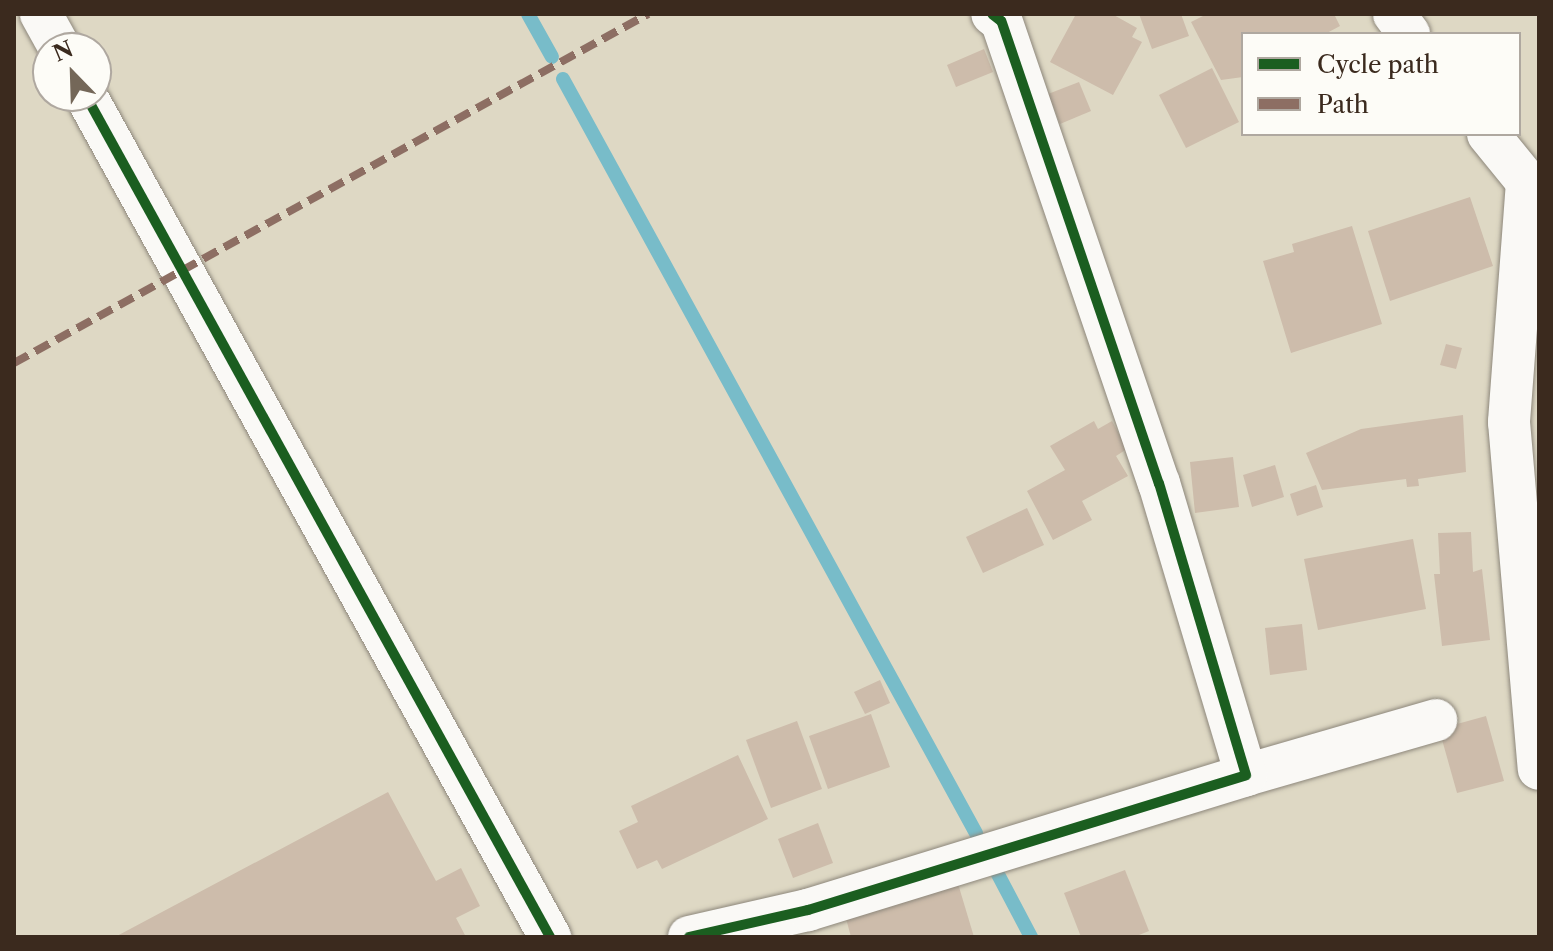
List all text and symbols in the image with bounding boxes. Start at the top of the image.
north arrow [32,32,112,112]
legend [1241,32,1521,136]
text: N [49,35,77,67]
text: Cycle path [1317,50,1439,79]
text: Path [1317,90,1369,119]

